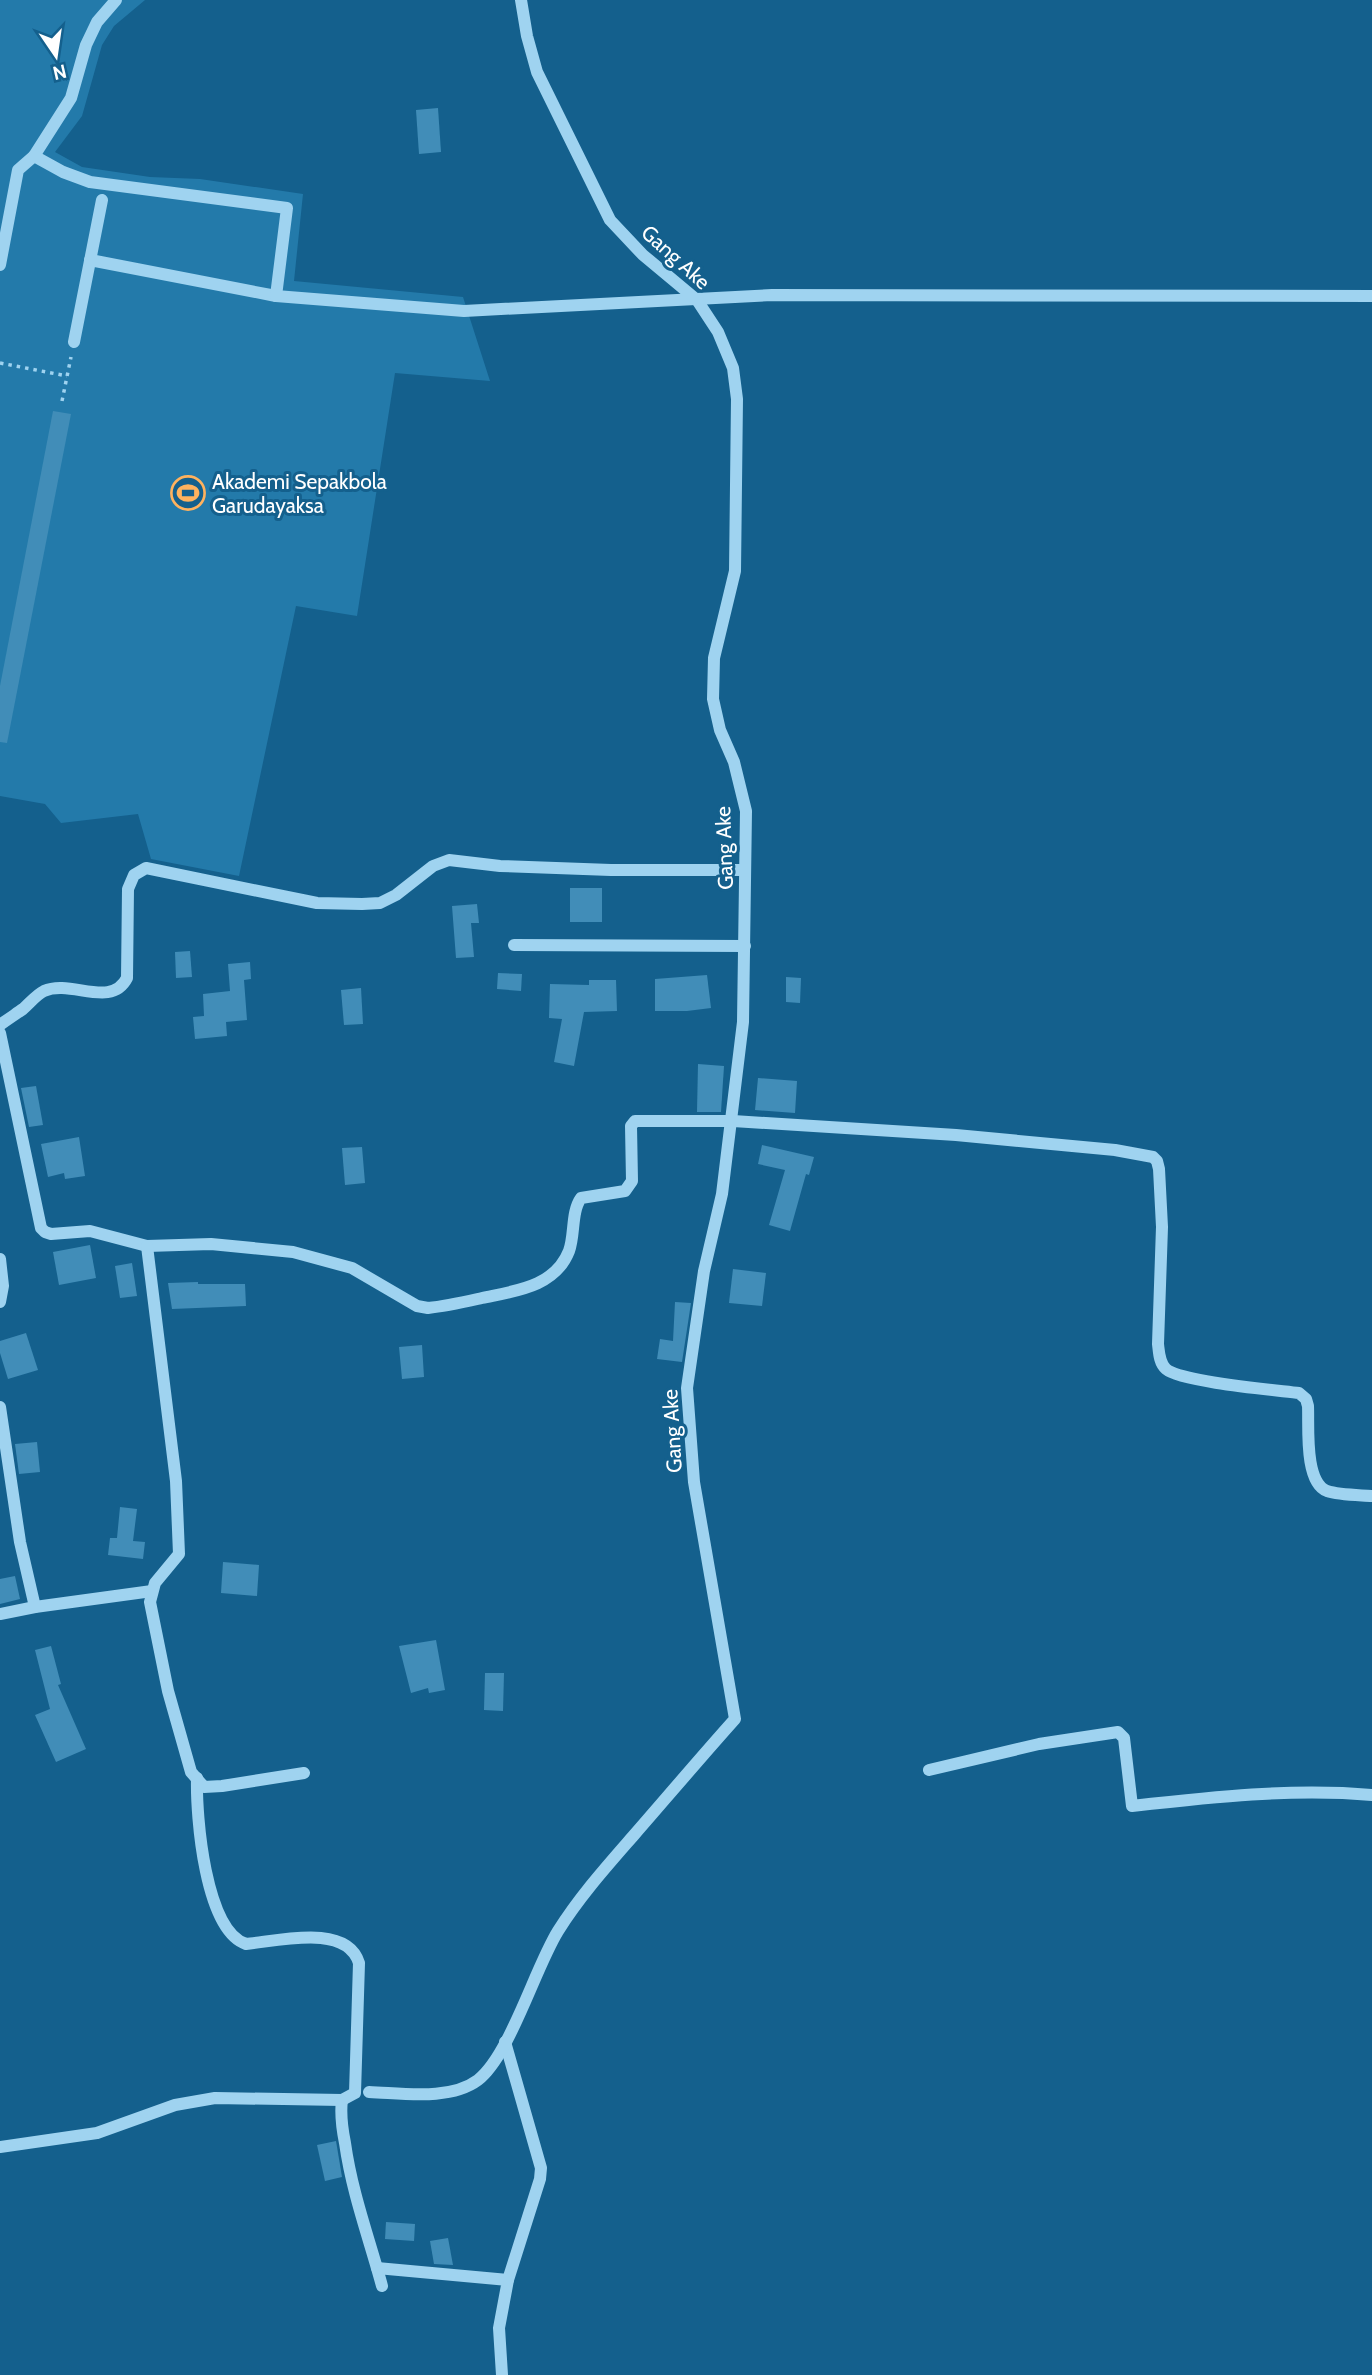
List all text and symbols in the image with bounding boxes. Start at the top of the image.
north arrow [21,21,91,91]
text: N [51,59,69,85]
street label: Gang Ake [637,220,716,294]
place label: Akademi Sepakbola Garudayaksa [212,469,387,518]
sports icon: Akademi Sepakbola Garudayaksa [169,474,207,512]
street label: Gang Ake [710,805,738,890]
street label: Gang Ake [657,1388,687,1473]

